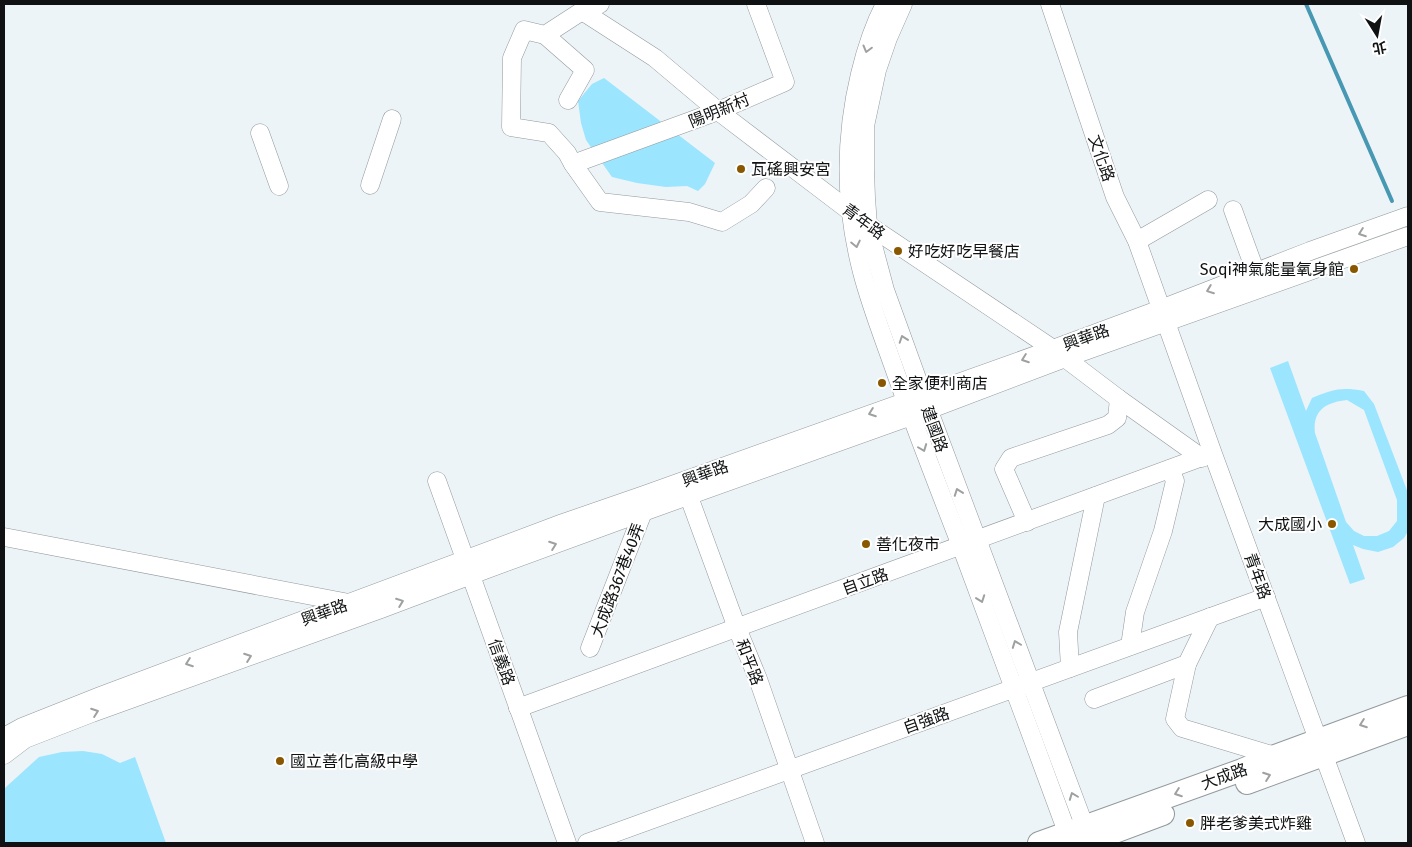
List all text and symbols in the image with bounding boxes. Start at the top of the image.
north arrow [1352,10,1402,60]
text: 北 [1371,38,1388,57]
one-way arrow [862,44,873,53]
street label: 陽明新村 [686,90,752,131]
street label: 文化路 [1085,132,1118,184]
place label: 瓦磘興安宮 [751,160,831,179]
marker: 瓦磘興安宮 [735,163,747,175]
street label: 青年路 [839,200,889,243]
one-way arrow [1359,227,1367,237]
one-way arrow [850,239,861,248]
place label: 好吃好吃早餐店 [908,242,1020,261]
marker: 好吃好吃早餐店 [892,245,904,257]
place label: Soqi神氣能量氧身館 [1200,260,1344,279]
marker: Soqi神氣能量氧身館 [1348,263,1360,275]
one-way arrow [1207,284,1215,294]
street label: 興華路 [1060,320,1112,355]
one-way arrow [899,335,909,344]
one-way arrow [1021,353,1030,363]
place label: 全家便利商店 [892,374,988,393]
marker: 全家便利商店 [876,377,888,389]
street label: 建國路 [917,403,952,455]
one-way arrow [868,407,877,417]
one-way arrow [917,443,927,451]
street label: 興華路 [679,456,731,491]
one-way arrow [954,488,964,496]
place label: 大成國小 [1258,515,1322,534]
marker: 大成國小 [1326,518,1338,530]
street label: 大成路367巷40弄 [587,520,648,640]
place label: 善化夜市 [876,535,940,554]
marker: 善化夜市 [860,538,872,550]
one-way arrow [548,541,556,551]
street label: 青年路 [1240,550,1275,602]
street label: 自立路 [839,564,891,599]
street label: 興華路 [298,595,350,630]
one-way arrow [975,595,985,603]
one-way arrow [395,597,404,608]
street label: 信義路 [484,636,519,688]
street label: 和平路 [732,636,767,688]
one-way arrow [1012,640,1022,648]
one-way arrow [243,653,251,663]
one-way arrow [185,657,194,667]
street label: 自強路 [900,703,952,738]
one-way arrow [90,708,98,718]
one-way arrow [1359,718,1367,728]
place label: 國立善化高級中學 [290,752,418,771]
marker: 國立善化高級中學 [274,755,286,767]
street label: 大成路 [1198,759,1250,794]
one-way arrow [1262,772,1271,782]
one-way arrow [1174,787,1182,797]
one-way arrow [1069,792,1079,800]
place label: 胖老爹美式炸雞 [1200,814,1312,833]
marker: 胖老爹美式炸雞 [1184,817,1196,829]

